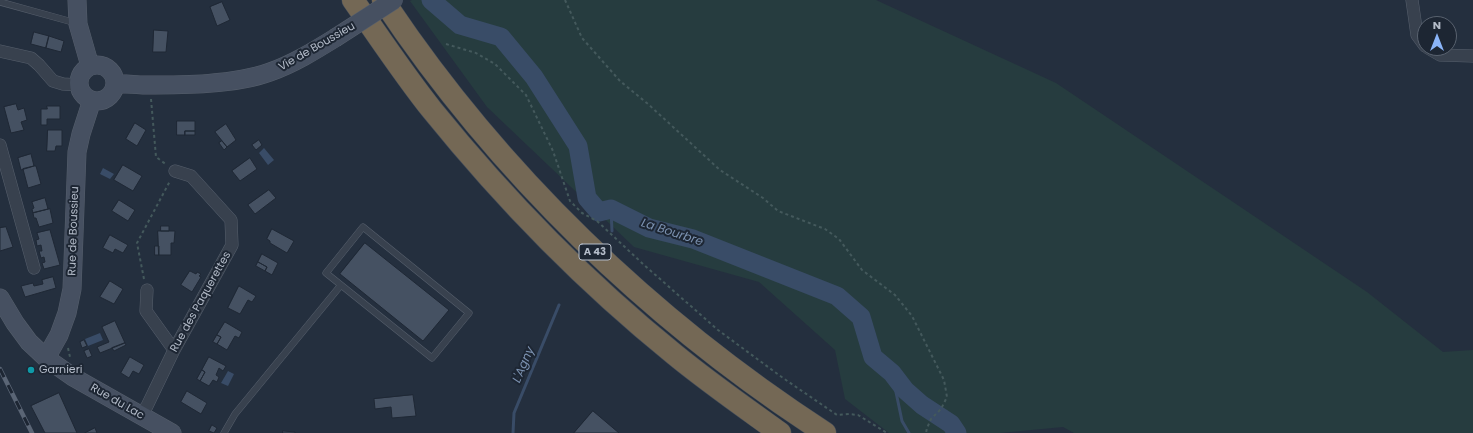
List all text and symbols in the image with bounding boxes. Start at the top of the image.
north arrow [1417,16,1457,56]
text: N [1433,17,1441,33]
street label: Vie de Boussieu [276,20,358,74]
street label: Rue de Boussieu [66,186,82,276]
water label: La Bourbre [639,216,705,250]
road number: A 43 [579,244,611,260]
street label: Rue des Paquerettes [168,249,234,355]
water label: L'Agny [510,345,538,385]
place label: Garnieri [39,363,82,377]
marker: Garnieri [26,365,36,375]
street label: Rue du Lac [88,381,146,423]

